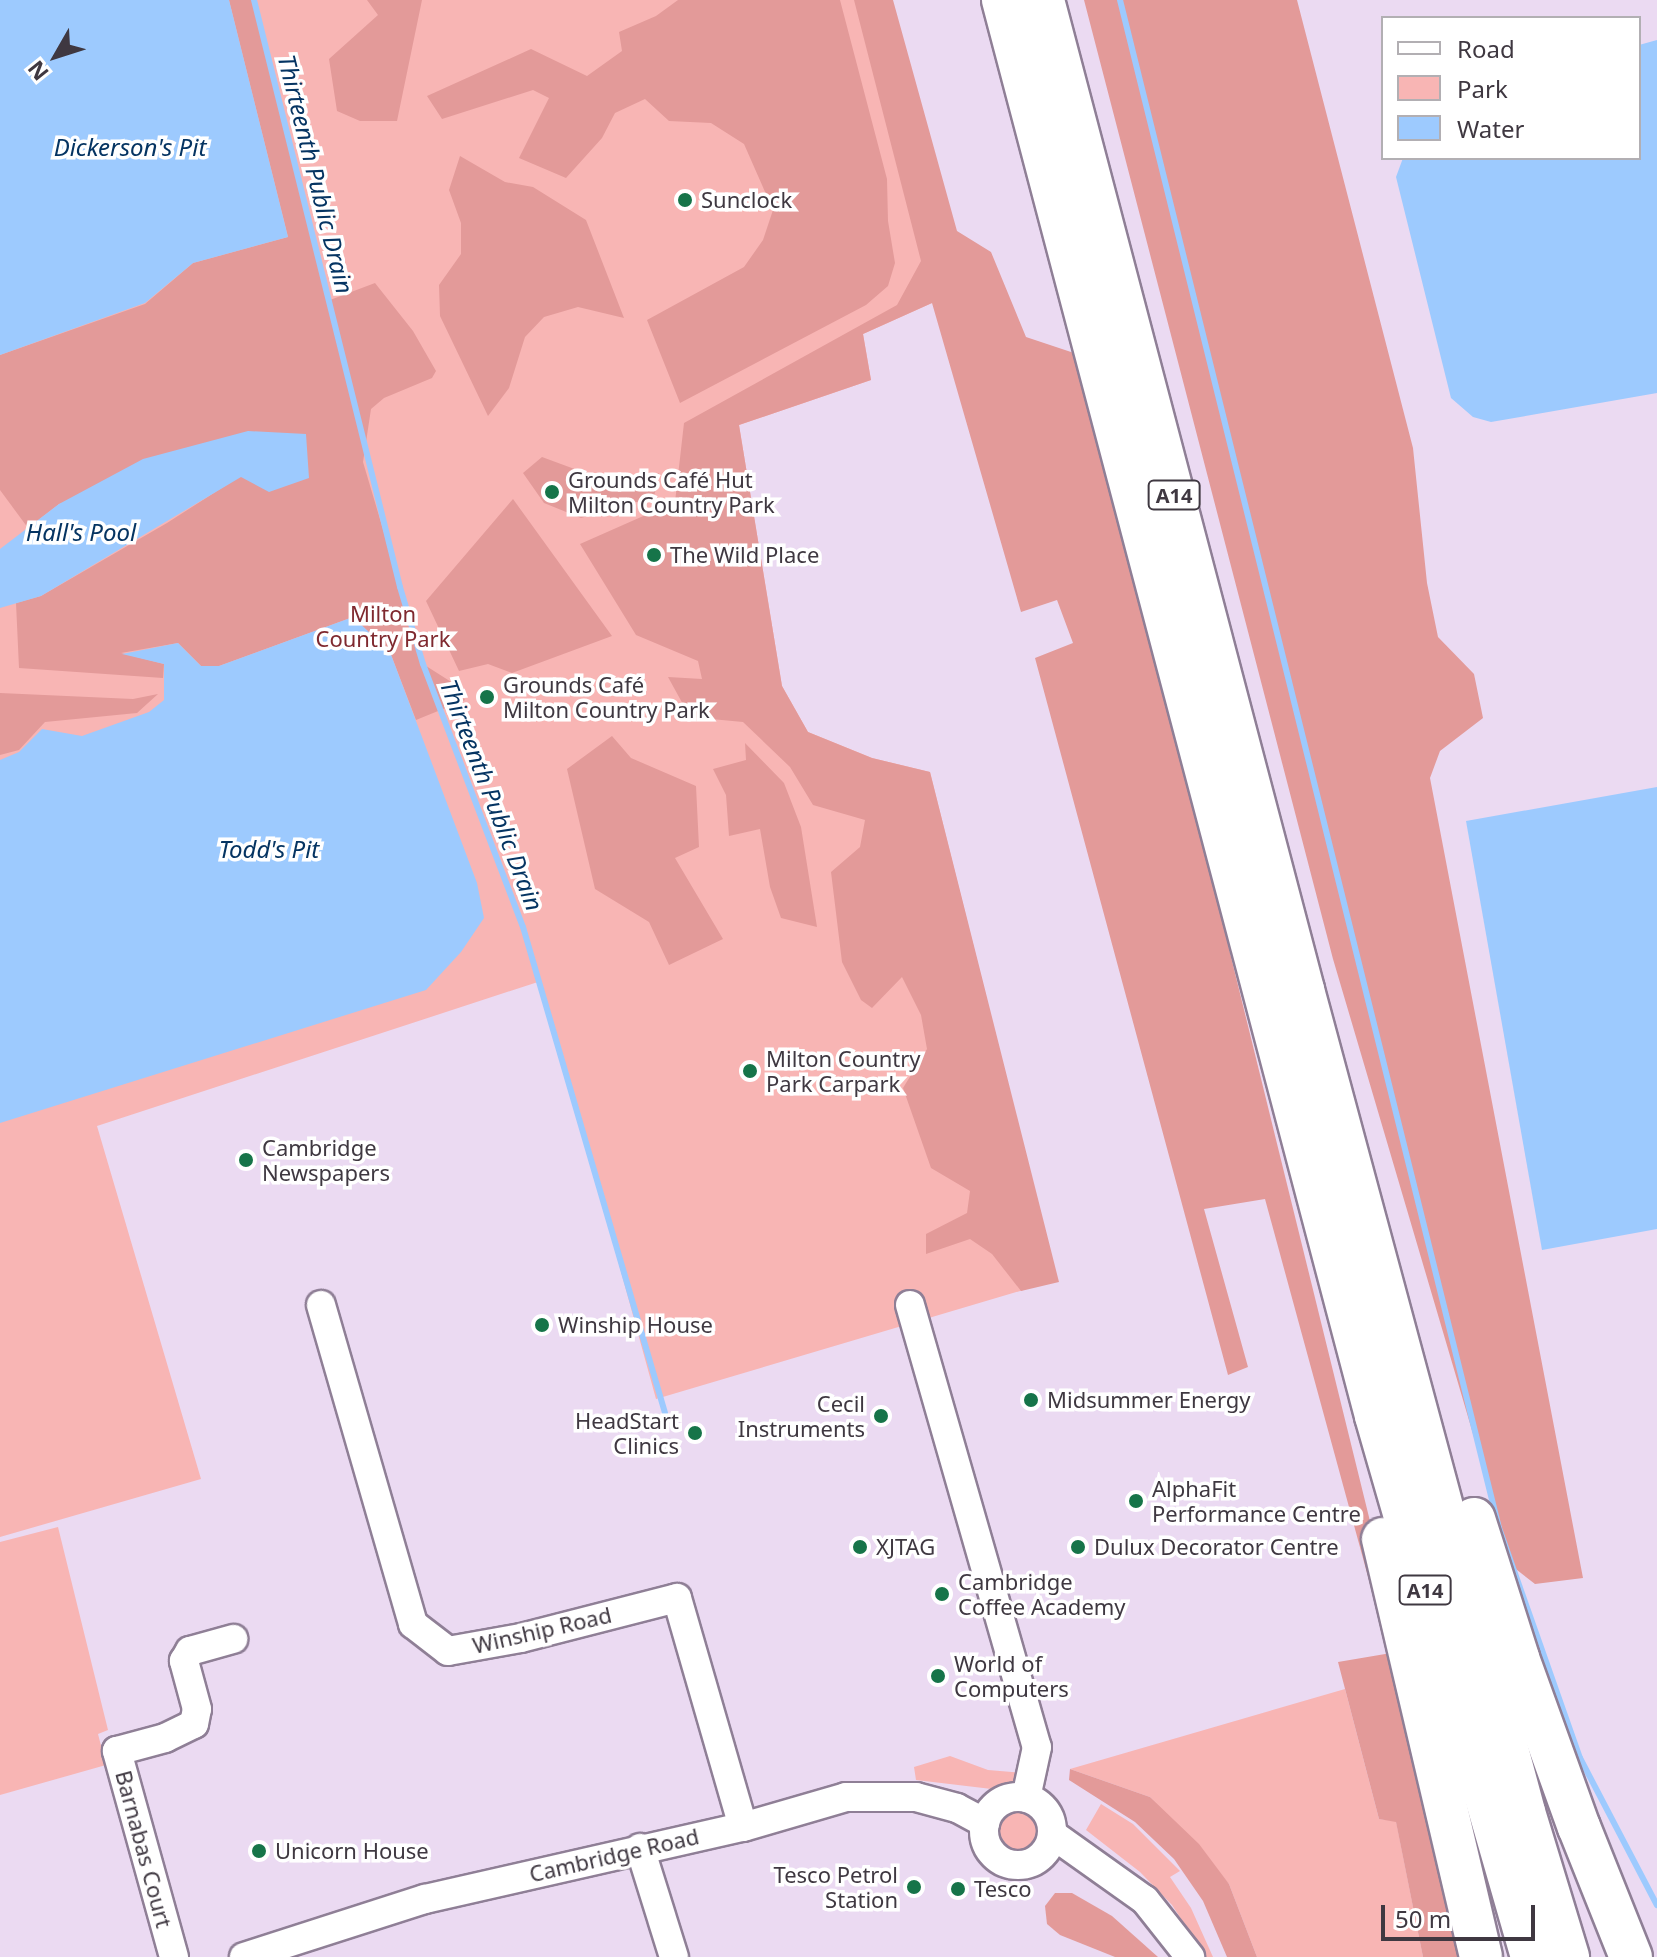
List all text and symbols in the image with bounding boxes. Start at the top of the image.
north arrow [16,16,96,96]
legend [1381,16,1641,160]
text: Road [1457,32,1515,65]
water label: Thirteenth Public Drain [272,52,360,296]
text: N [20,55,55,88]
text: Park [1457,72,1508,105]
text: Water [1457,112,1524,145]
water label: Dickerson's Pit [54,133,206,161]
place label: Sunclock [701,187,792,213]
marker: Sunclock [676,191,694,209]
place label: Grounds Café Hut Milton Country Park [568,466,775,518]
road number: A14 [1146,479,1202,511]
marker: Grounds Café Hut Milton Country Park [543,483,561,501]
water label: Hall's Pool [26,518,136,546]
place label: The Wild Place [670,542,819,568]
marker: The Wild Place [645,546,663,564]
park label: Milton Country Park [316,600,450,652]
place label: Grounds Café Milton Country Park [503,671,710,722]
water label: Thirteenth Public Drain [435,675,549,915]
marker: Grounds Café Milton Country Park [478,688,496,706]
water label: Todd's Pit [219,835,319,863]
place label: Milton Country Park Carpark [766,1045,921,1096]
marker: Milton Country Park Carpark [741,1062,759,1080]
place label: Cambridge Newspapers [262,1134,390,1186]
marker: Cambridge Newspapers [237,1151,255,1169]
place label: Winship House [558,1312,713,1338]
marker: Winship House [533,1316,551,1334]
place label: Midsummer Energy [1047,1387,1250,1413]
place label: Cecil Instruments [738,1390,865,1442]
marker: Midsummer Energy [1022,1391,1040,1409]
place label: HeadStart Clinics [575,1407,679,1458]
marker: Cecil Instruments [872,1407,890,1425]
marker: HeadStart Clinics [686,1424,704,1442]
place label: AlphaFit Performance Centre [1152,1475,1361,1526]
marker: AlphaFit Performance Centre [1127,1492,1145,1510]
place label: XJTAG [876,1534,935,1560]
place label: Dulux Decorator Centre [1094,1534,1339,1560]
marker: XJTAG [851,1538,869,1556]
marker: Dulux Decorator Centre [1069,1538,1087,1556]
place label: Cambridge Coffee Academy [958,1568,1126,1620]
road number: A14 [1397,1574,1453,1606]
marker: Cambridge Coffee Academy [933,1585,951,1603]
street label: Winship Road [470,1601,614,1659]
place label: World of Computers [954,1650,1069,1702]
marker: World of Computers [929,1667,947,1685]
street label: Barnabas Court [110,1768,178,1930]
street label: Cambridge Road [527,1823,701,1887]
place label: Unicorn House [275,1838,429,1864]
marker: Unicorn House [250,1842,268,1860]
place label: Tesco Petrol Station [773,1861,898,1912]
place label: Tesco [974,1876,1032,1902]
marker: Tesco Petrol Station [905,1878,923,1896]
marker: Tesco [949,1880,967,1898]
scale bar [1385,1889,1539,1939]
text: 50 m [1395,1902,1451,1935]

